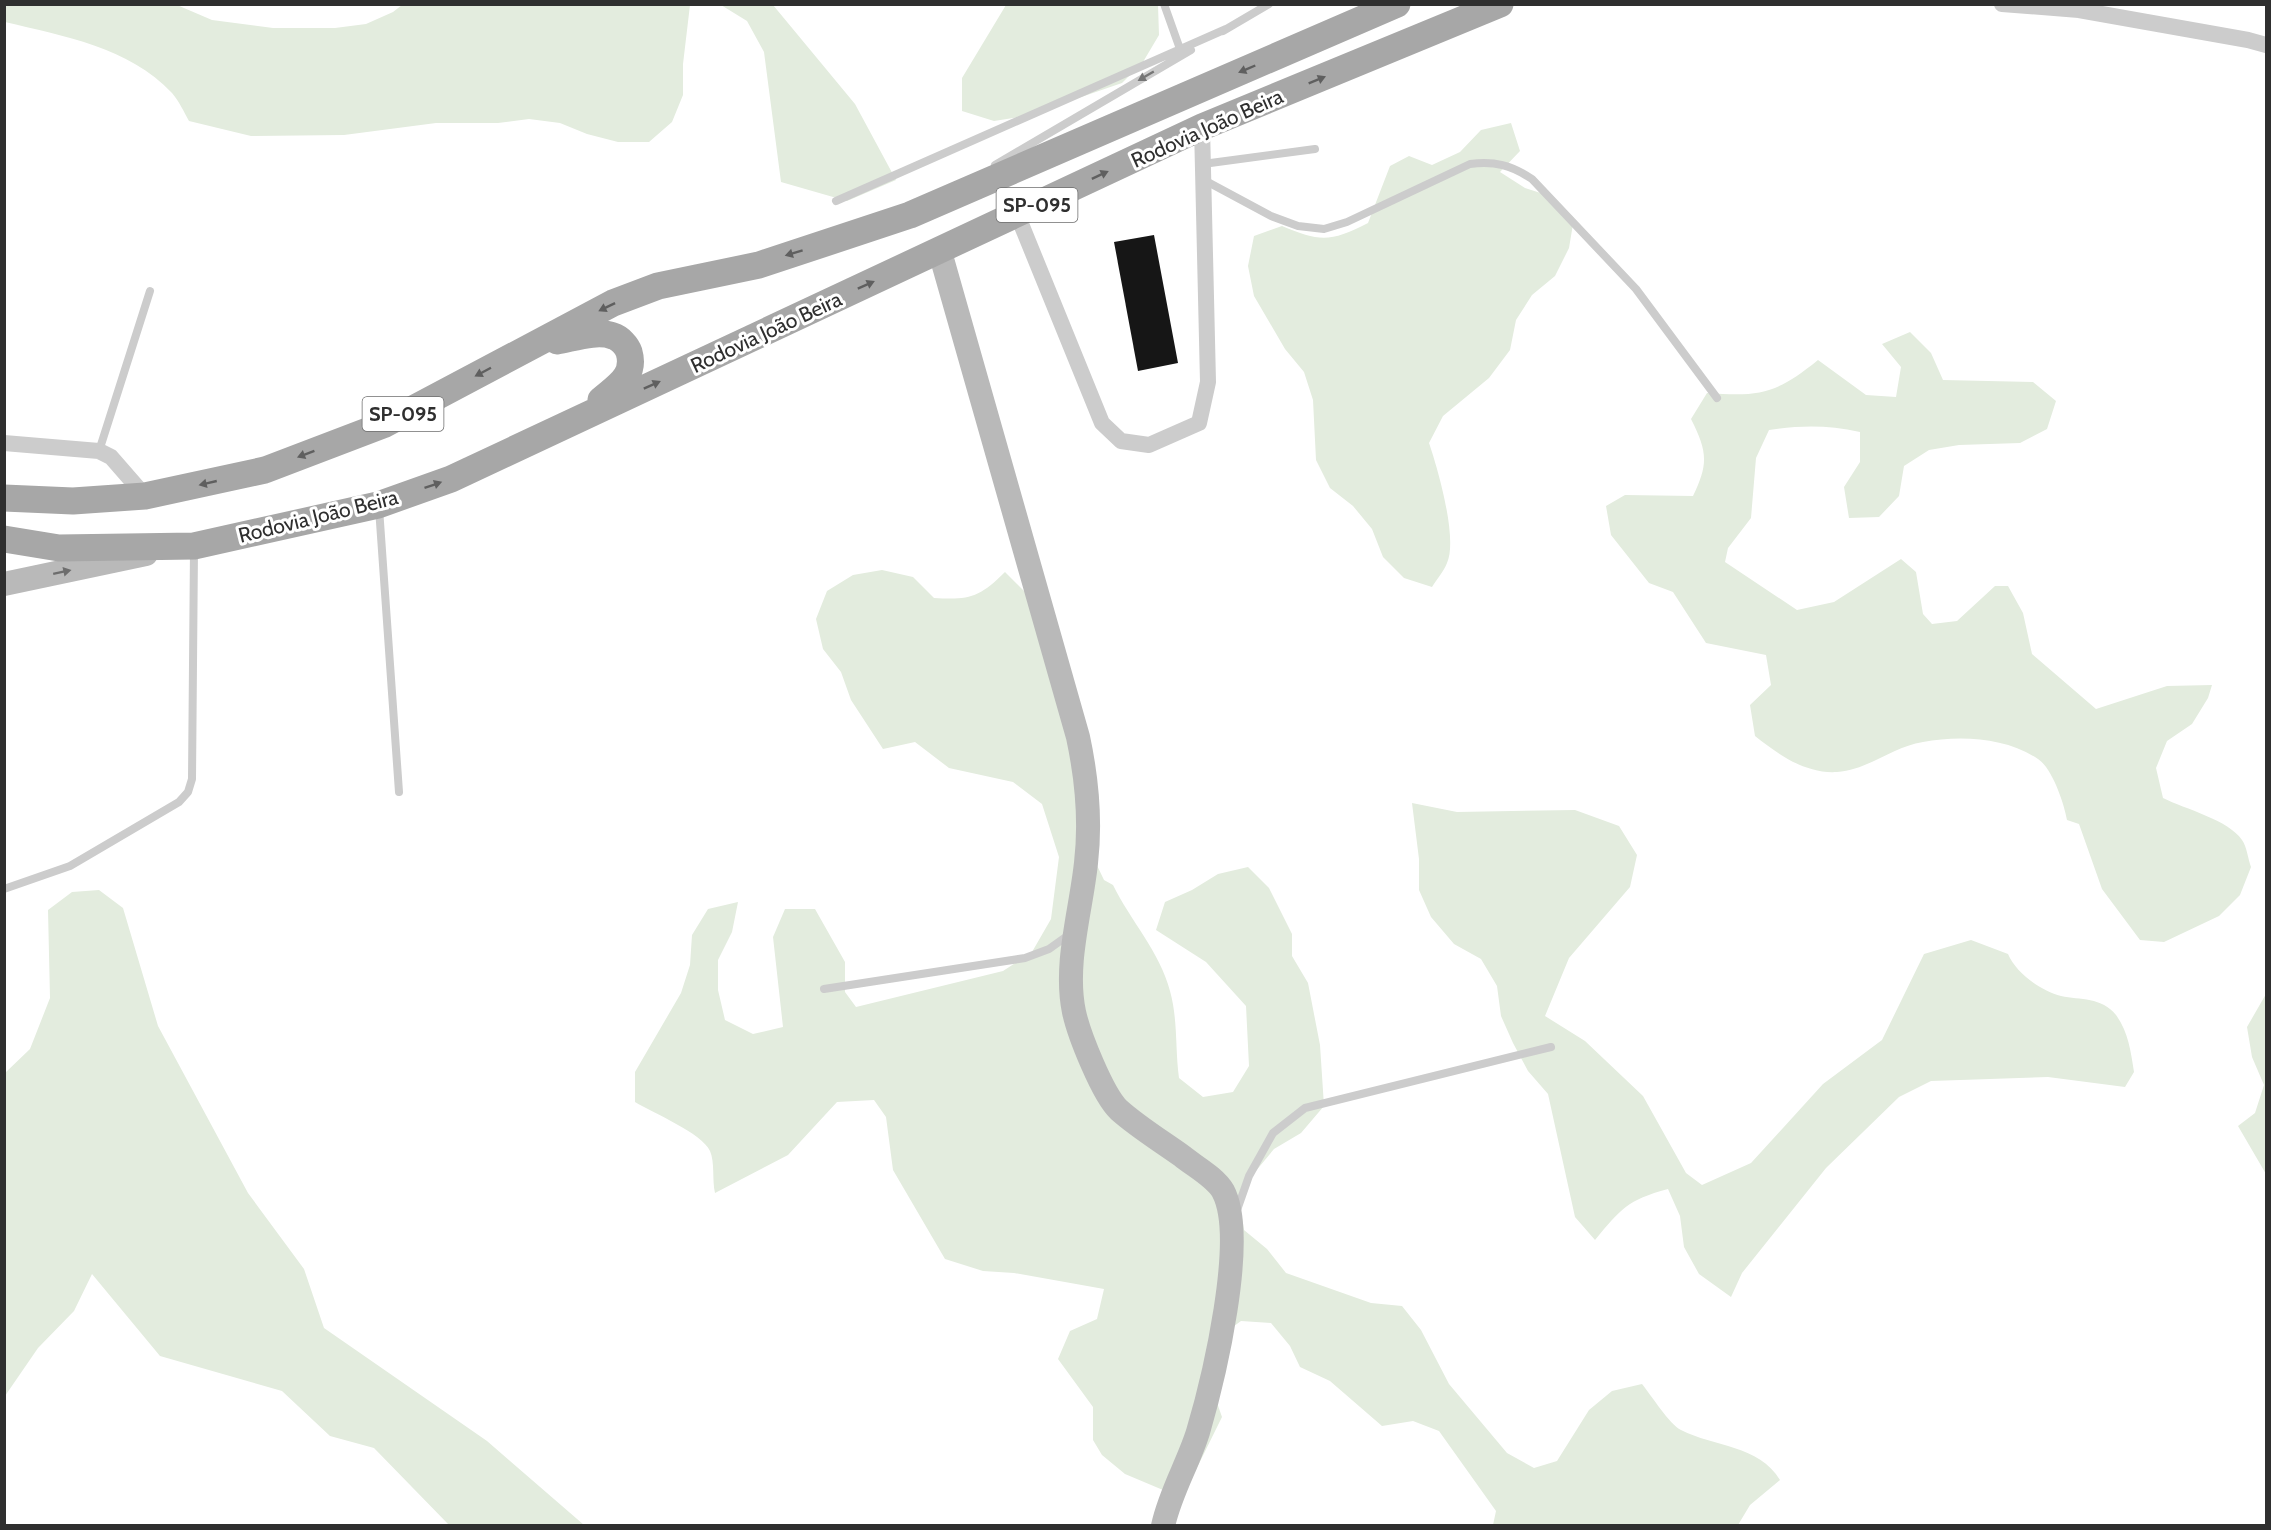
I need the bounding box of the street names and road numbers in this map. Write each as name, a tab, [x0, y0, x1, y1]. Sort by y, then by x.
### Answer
street label: Rodovia João Beira	[1127, 83, 1287, 173]
road number: SP-095	[996, 188, 1078, 222]
street label: Rodovia João Beira	[687, 286, 845, 378]
road number: SP-095	[362, 397, 444, 431]
street label: Rodovia João Beira	[236, 484, 400, 548]

